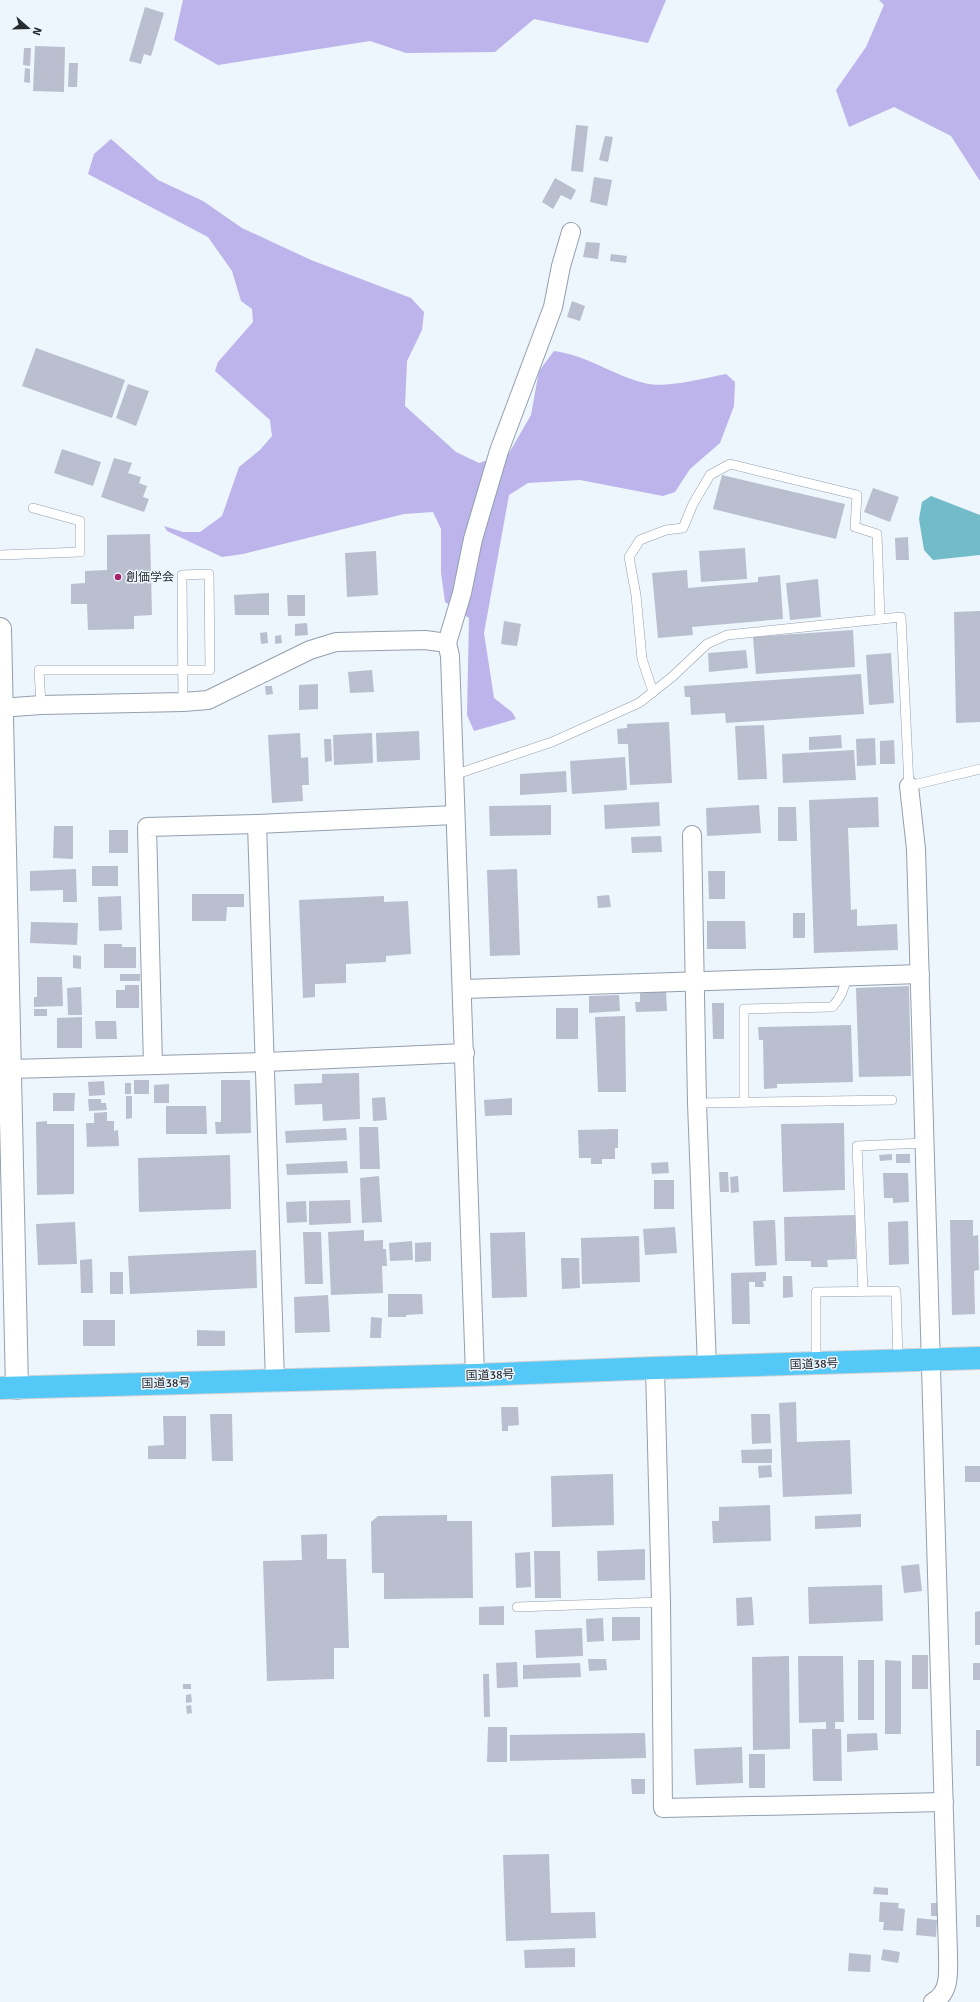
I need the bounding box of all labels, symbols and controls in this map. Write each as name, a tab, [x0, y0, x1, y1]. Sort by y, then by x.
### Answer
north arrow	[8, 8, 48, 48]
text: N	[30, 25, 44, 37]
place label: 創価学会	[126, 570, 174, 585]
marker: 創価学会	[113, 572, 123, 582]
street label: 国道38号	[789, 1356, 839, 1373]
street label: 国道38号	[465, 1367, 515, 1384]
street label: 国道38号	[141, 1376, 191, 1391]

